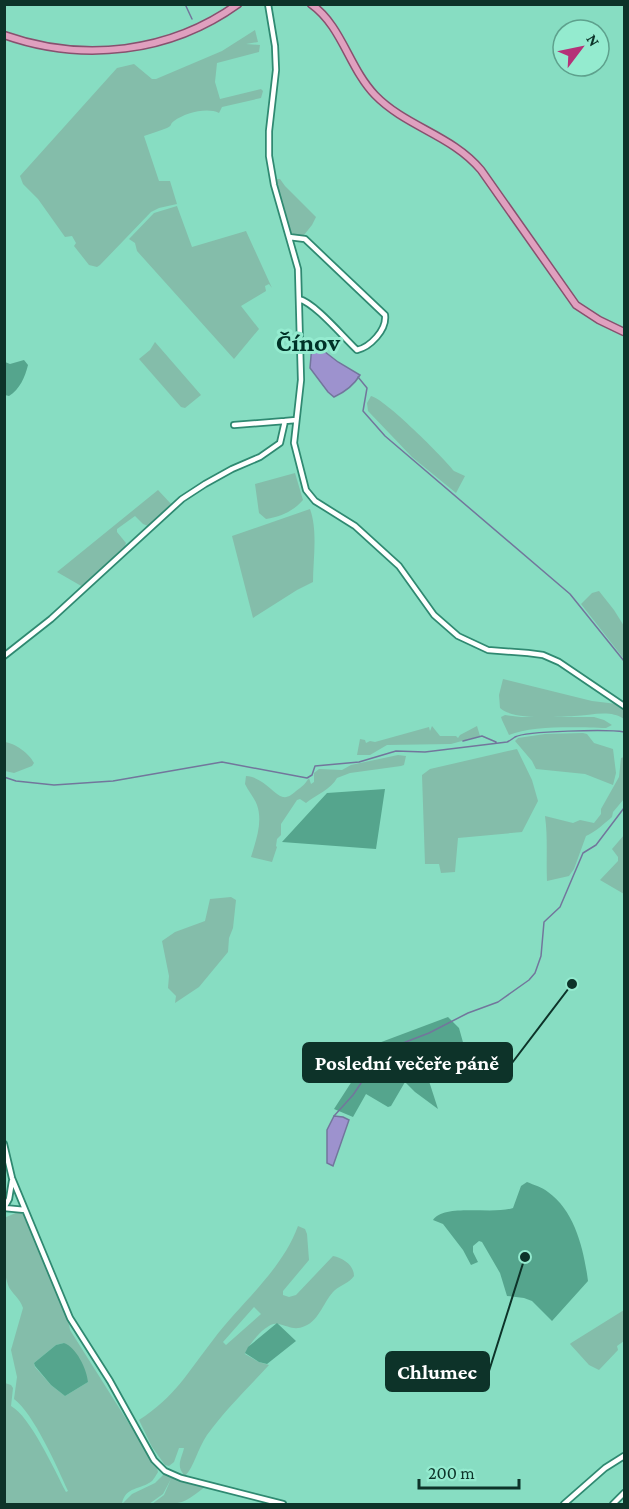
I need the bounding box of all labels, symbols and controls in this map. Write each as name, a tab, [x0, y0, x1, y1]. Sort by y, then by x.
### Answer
north arrow	[551, 18, 611, 78]
text: N	[583, 31, 603, 50]
district label: Čínov	[276, 328, 340, 357]
callout: Poslední večeře páně	[303, 1043, 512, 1082]
text: Poslední večeře páně	[315, 1051, 499, 1075]
callout: Chlumec	[386, 1352, 489, 1391]
text: Chlumec	[397, 1360, 477, 1384]
scale bar	[419, 1452, 520, 1490]
text: 200 m	[428, 1463, 475, 1483]

